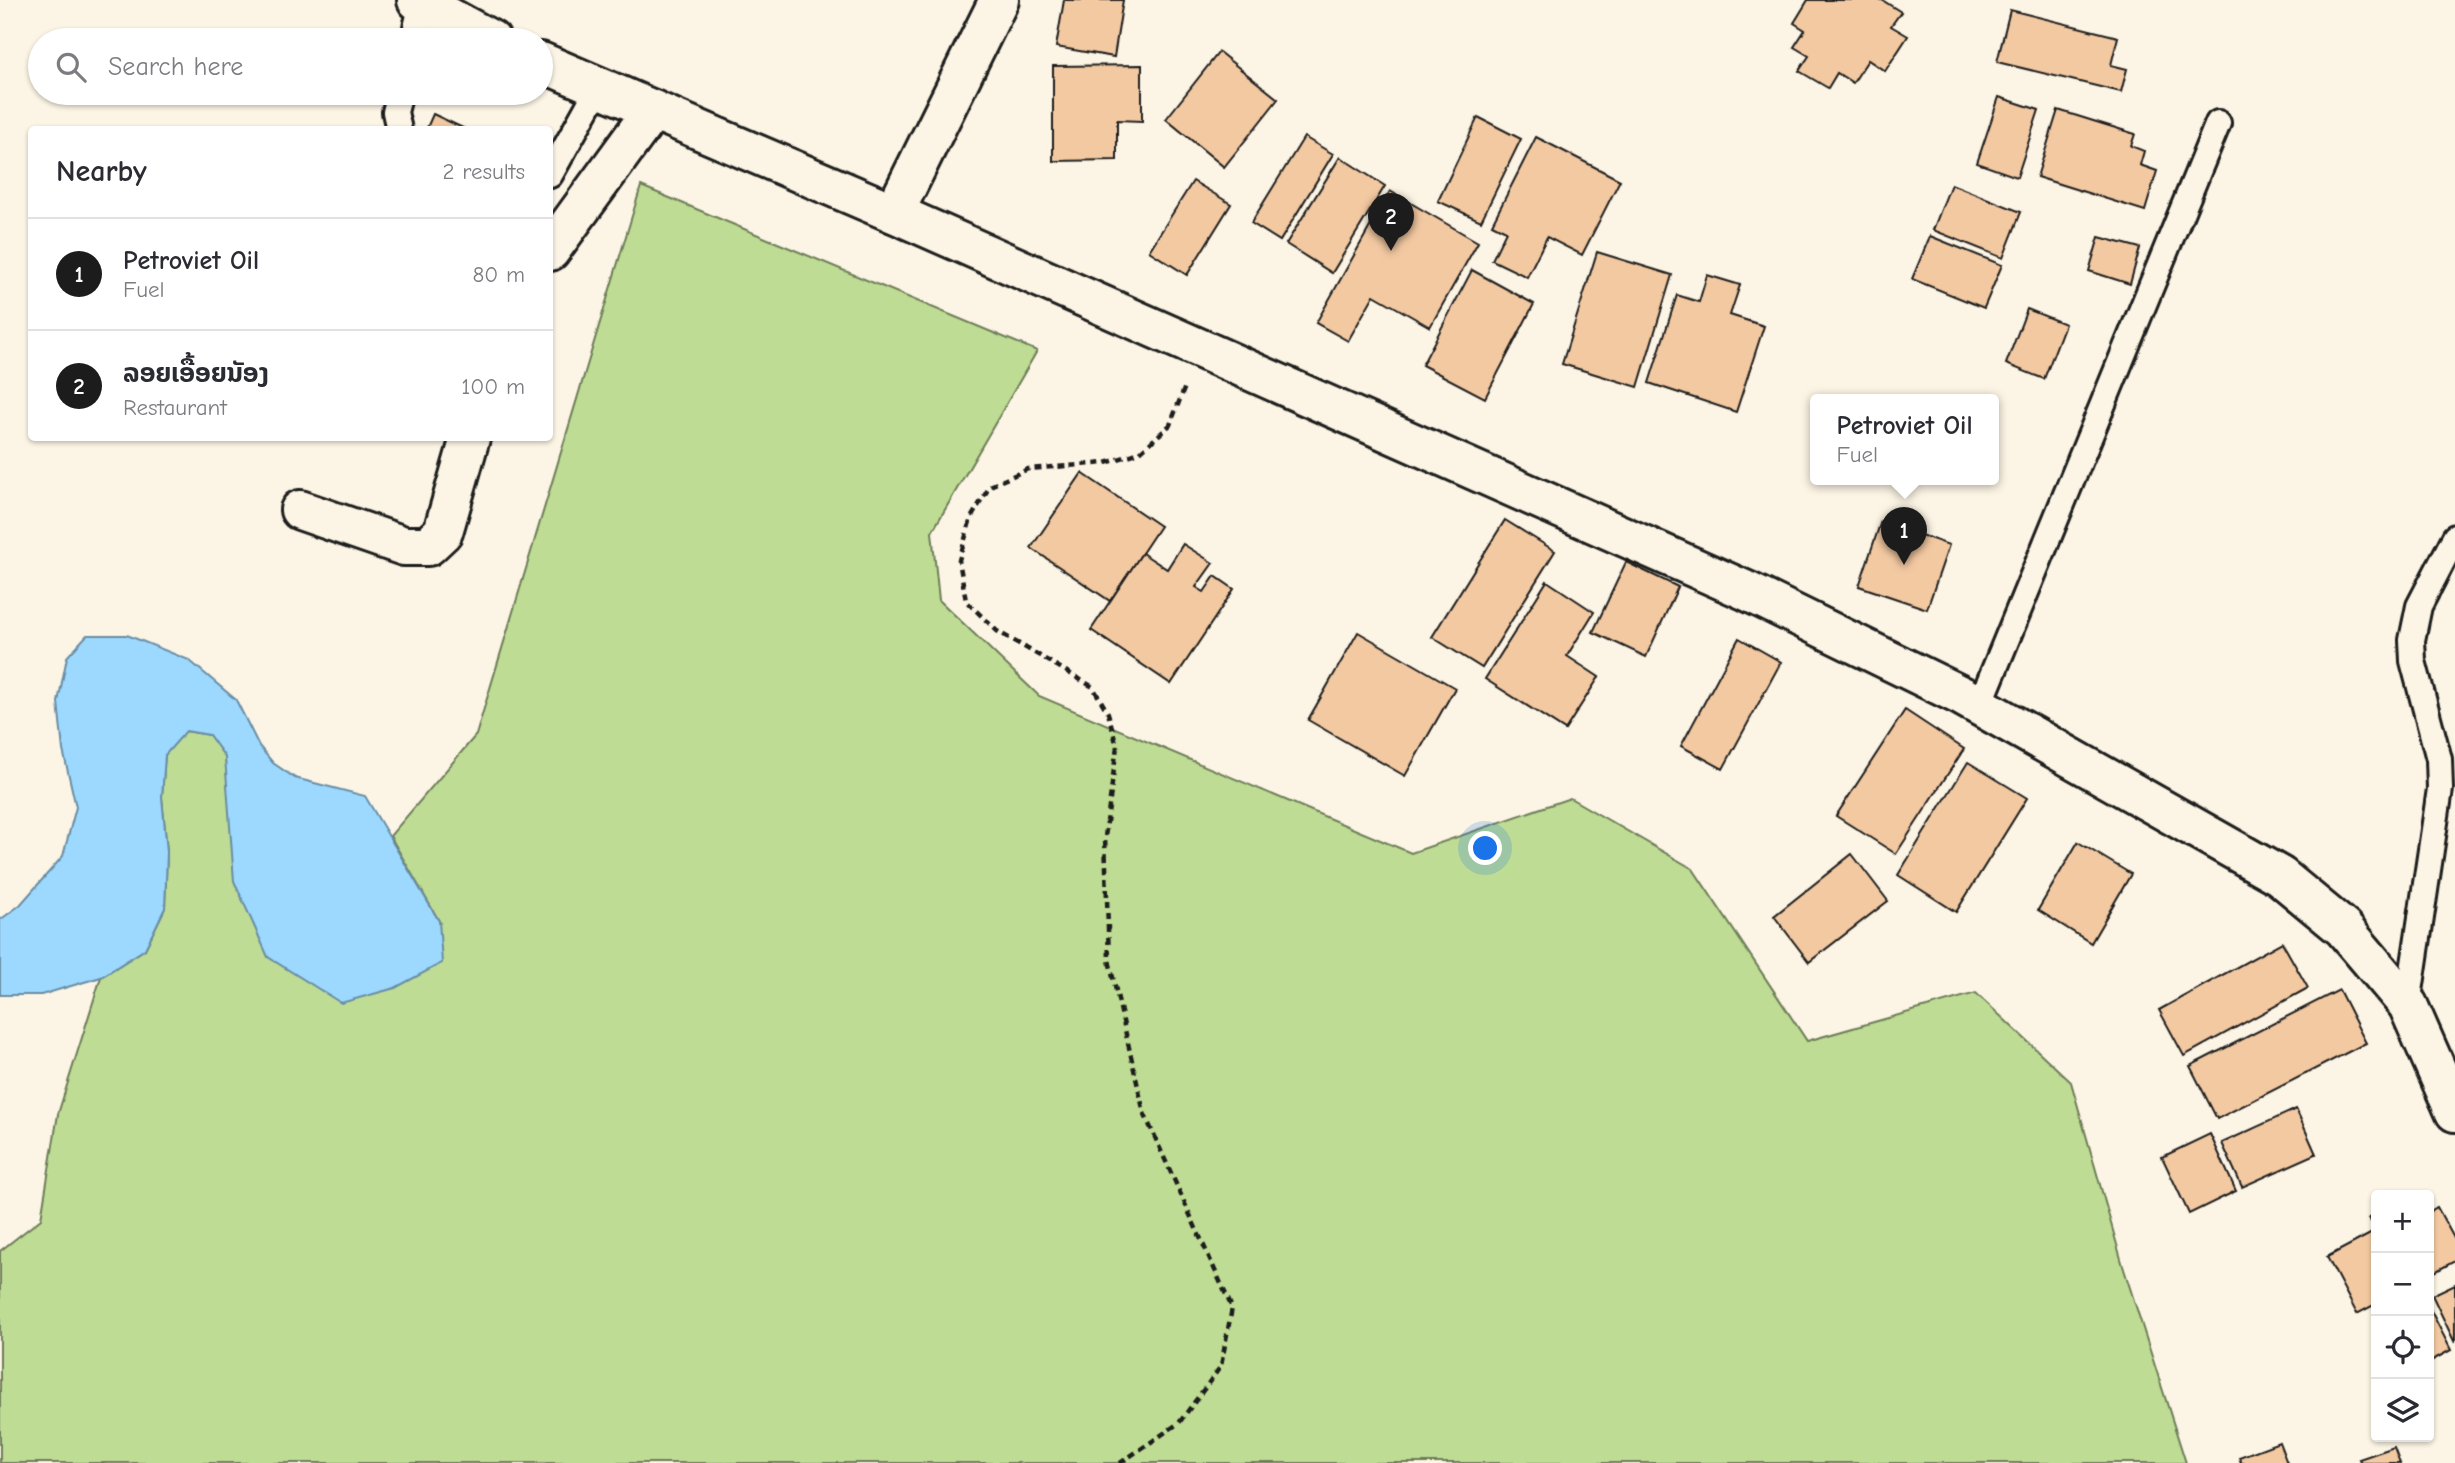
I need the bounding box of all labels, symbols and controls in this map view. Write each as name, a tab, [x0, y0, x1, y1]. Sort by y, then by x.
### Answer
search box	[28, 28, 553, 105]
icon: search	[52, 48, 90, 86]
text: Search here	[108, 52, 243, 82]
text: Nearby	[56, 154, 147, 189]
text: 2 results	[443, 158, 525, 185]
pin: 2	[1368, 193, 1414, 251]
text: Petroviet Oil	[123, 246, 259, 276]
text: 1	[74, 261, 84, 288]
text: 80 m	[472, 261, 525, 288]
text: Fuel	[123, 276, 165, 303]
text: ລອຍເອື້ອຍນັອງ	[123, 359, 269, 389]
text: 2	[73, 373, 85, 400]
text: 100 m	[461, 373, 525, 400]
text: Restaurant	[123, 394, 227, 421]
popup	[1810, 394, 1999, 485]
text: Petroviet Oil	[1836, 411, 1973, 441]
text: Fuel	[1836, 441, 1878, 468]
pin: 1	[1881, 507, 1927, 565]
your location	[1468, 831, 1502, 865]
map controls	[2371, 1190, 2434, 1442]
button: +	[2371, 1190, 2434, 1253]
button: −	[2371, 1253, 2434, 1316]
button: locate	[2371, 1316, 2434, 1379]
button: layers	[2371, 1379, 2434, 1442]

